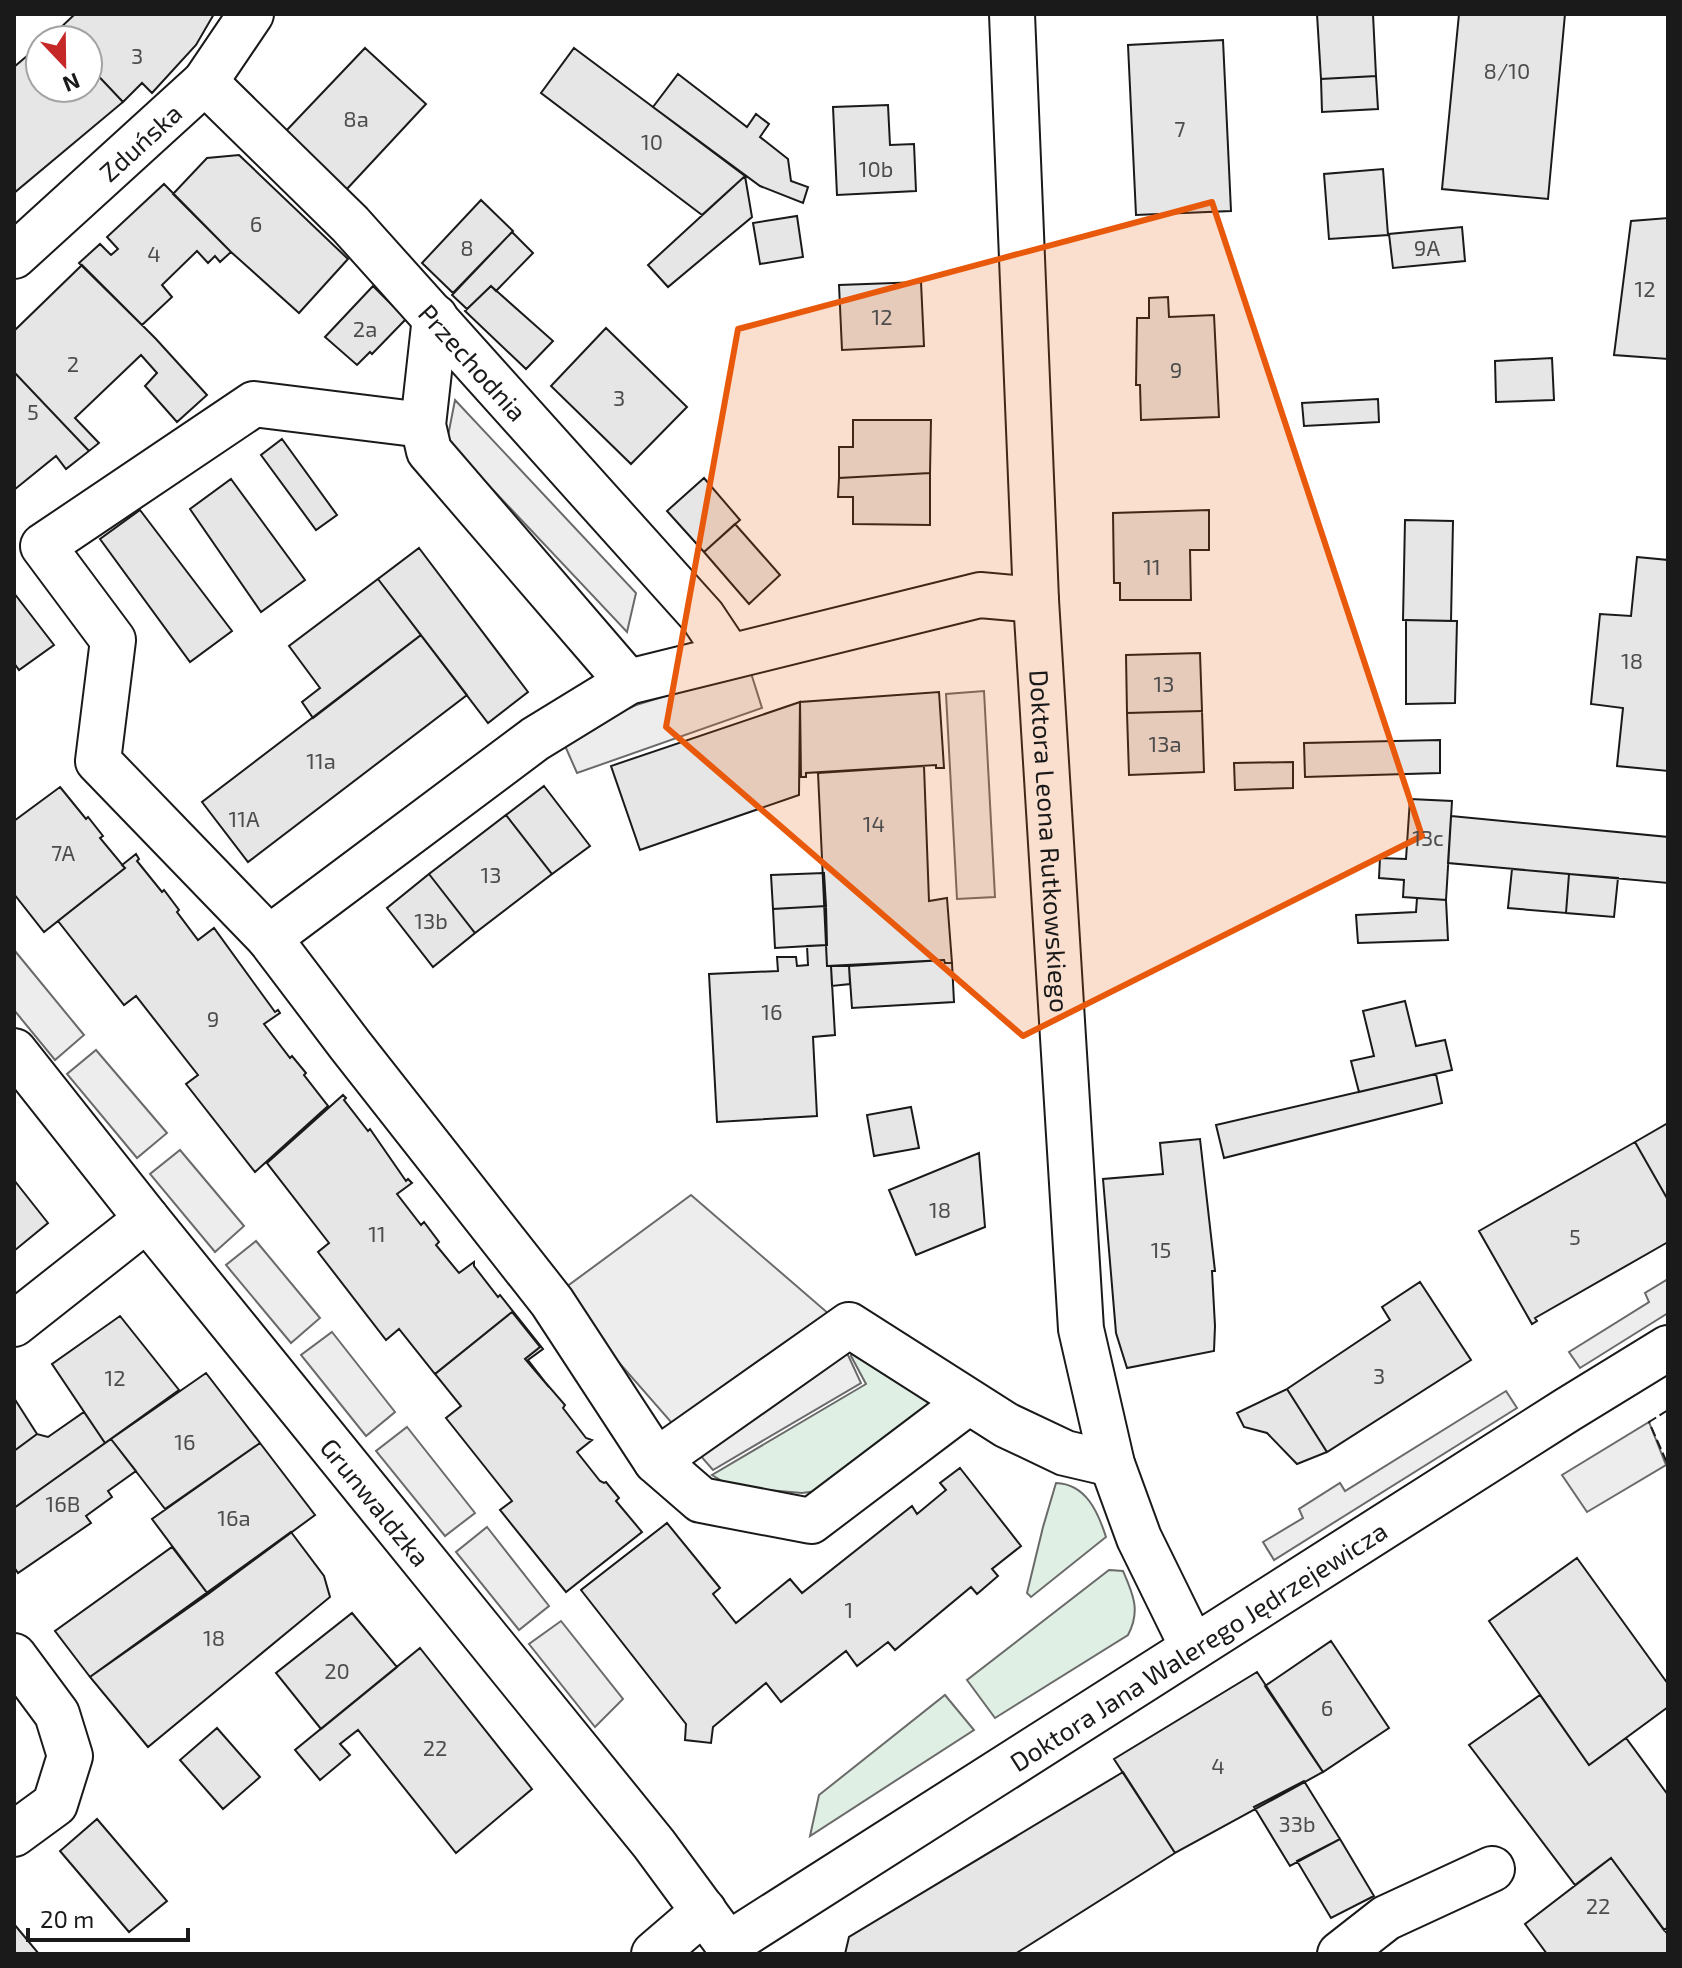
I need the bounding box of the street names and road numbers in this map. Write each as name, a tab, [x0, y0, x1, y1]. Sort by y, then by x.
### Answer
street label: Zduńska	[92, 96, 187, 187]
street label: Przechodnia	[413, 297, 534, 426]
street label: Doktora Leona Rutkowskiego	[1025, 669, 1077, 1013]
street label: Grunwaldzka	[315, 1431, 437, 1572]
street label: Doktora Jana Walerego Jędrzejewicza	[1003, 1514, 1392, 1777]

